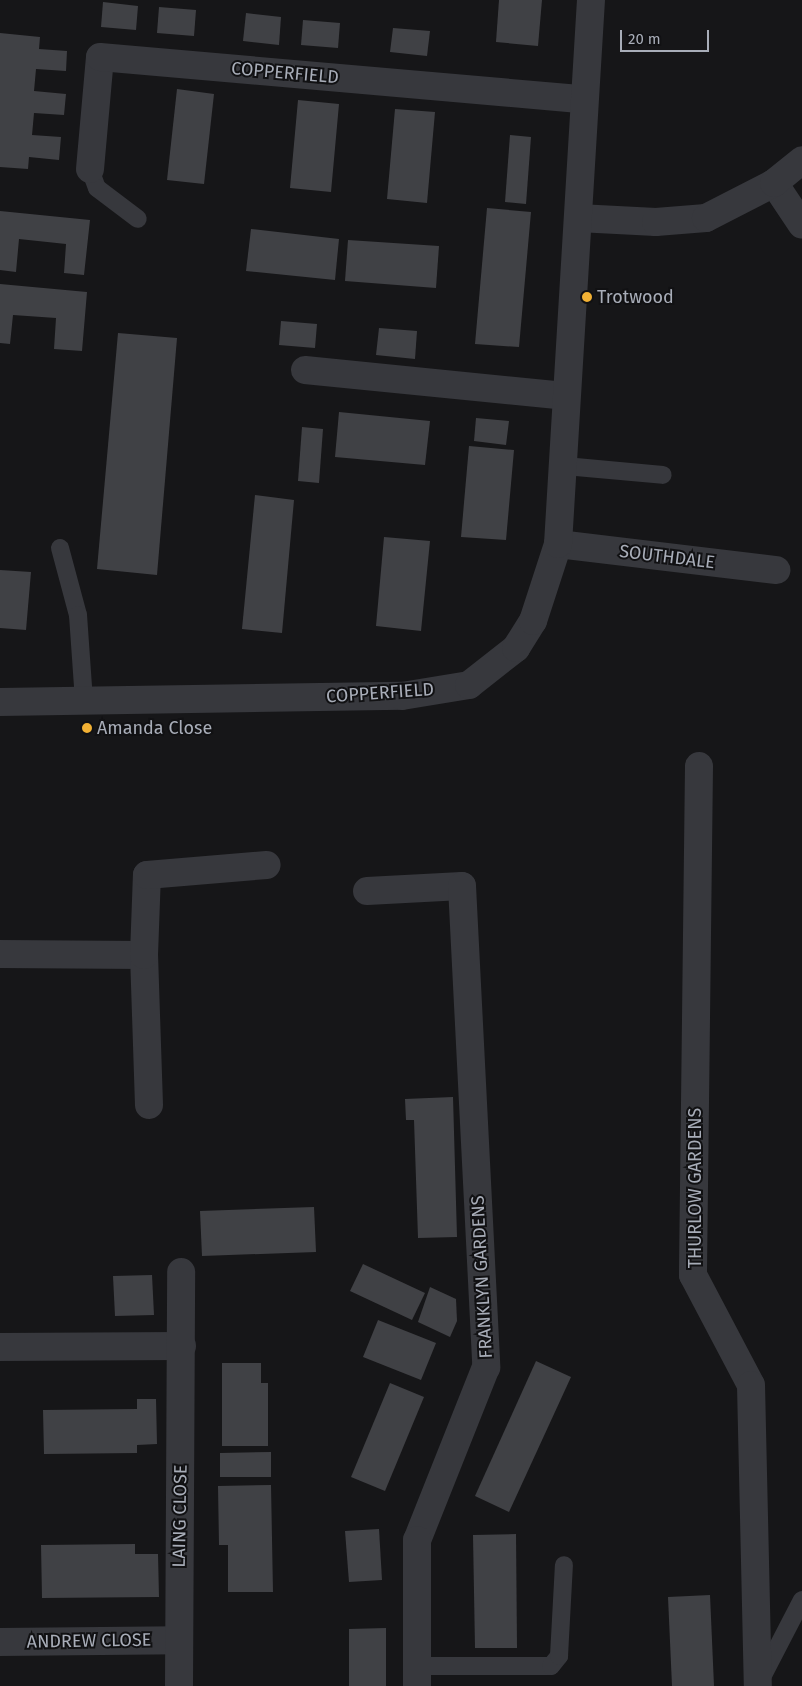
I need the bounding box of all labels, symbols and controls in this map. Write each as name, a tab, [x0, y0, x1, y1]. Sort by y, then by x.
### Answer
scale bar	[622, 20, 711, 52]
text: 20 m	[628, 30, 661, 48]
street label: COPPERFIELD	[230, 58, 340, 88]
place label: Trotwood	[597, 286, 674, 308]
marker: Trotwood	[581, 291, 593, 303]
street label: SOUTHDALE	[618, 540, 716, 574]
street label: COPPERFIELD	[325, 678, 435, 708]
place label: Amanda Close	[97, 717, 212, 739]
marker: Amanda Close	[81, 722, 93, 734]
street label: THURLOW GARDENS	[684, 1108, 706, 1268]
street label: FRANKLYN GARDENS	[467, 1195, 497, 1359]
street label: LAING CLOSE	[168, 1464, 192, 1568]
street label: ANDREW CLOSE	[27, 1629, 151, 1653]

